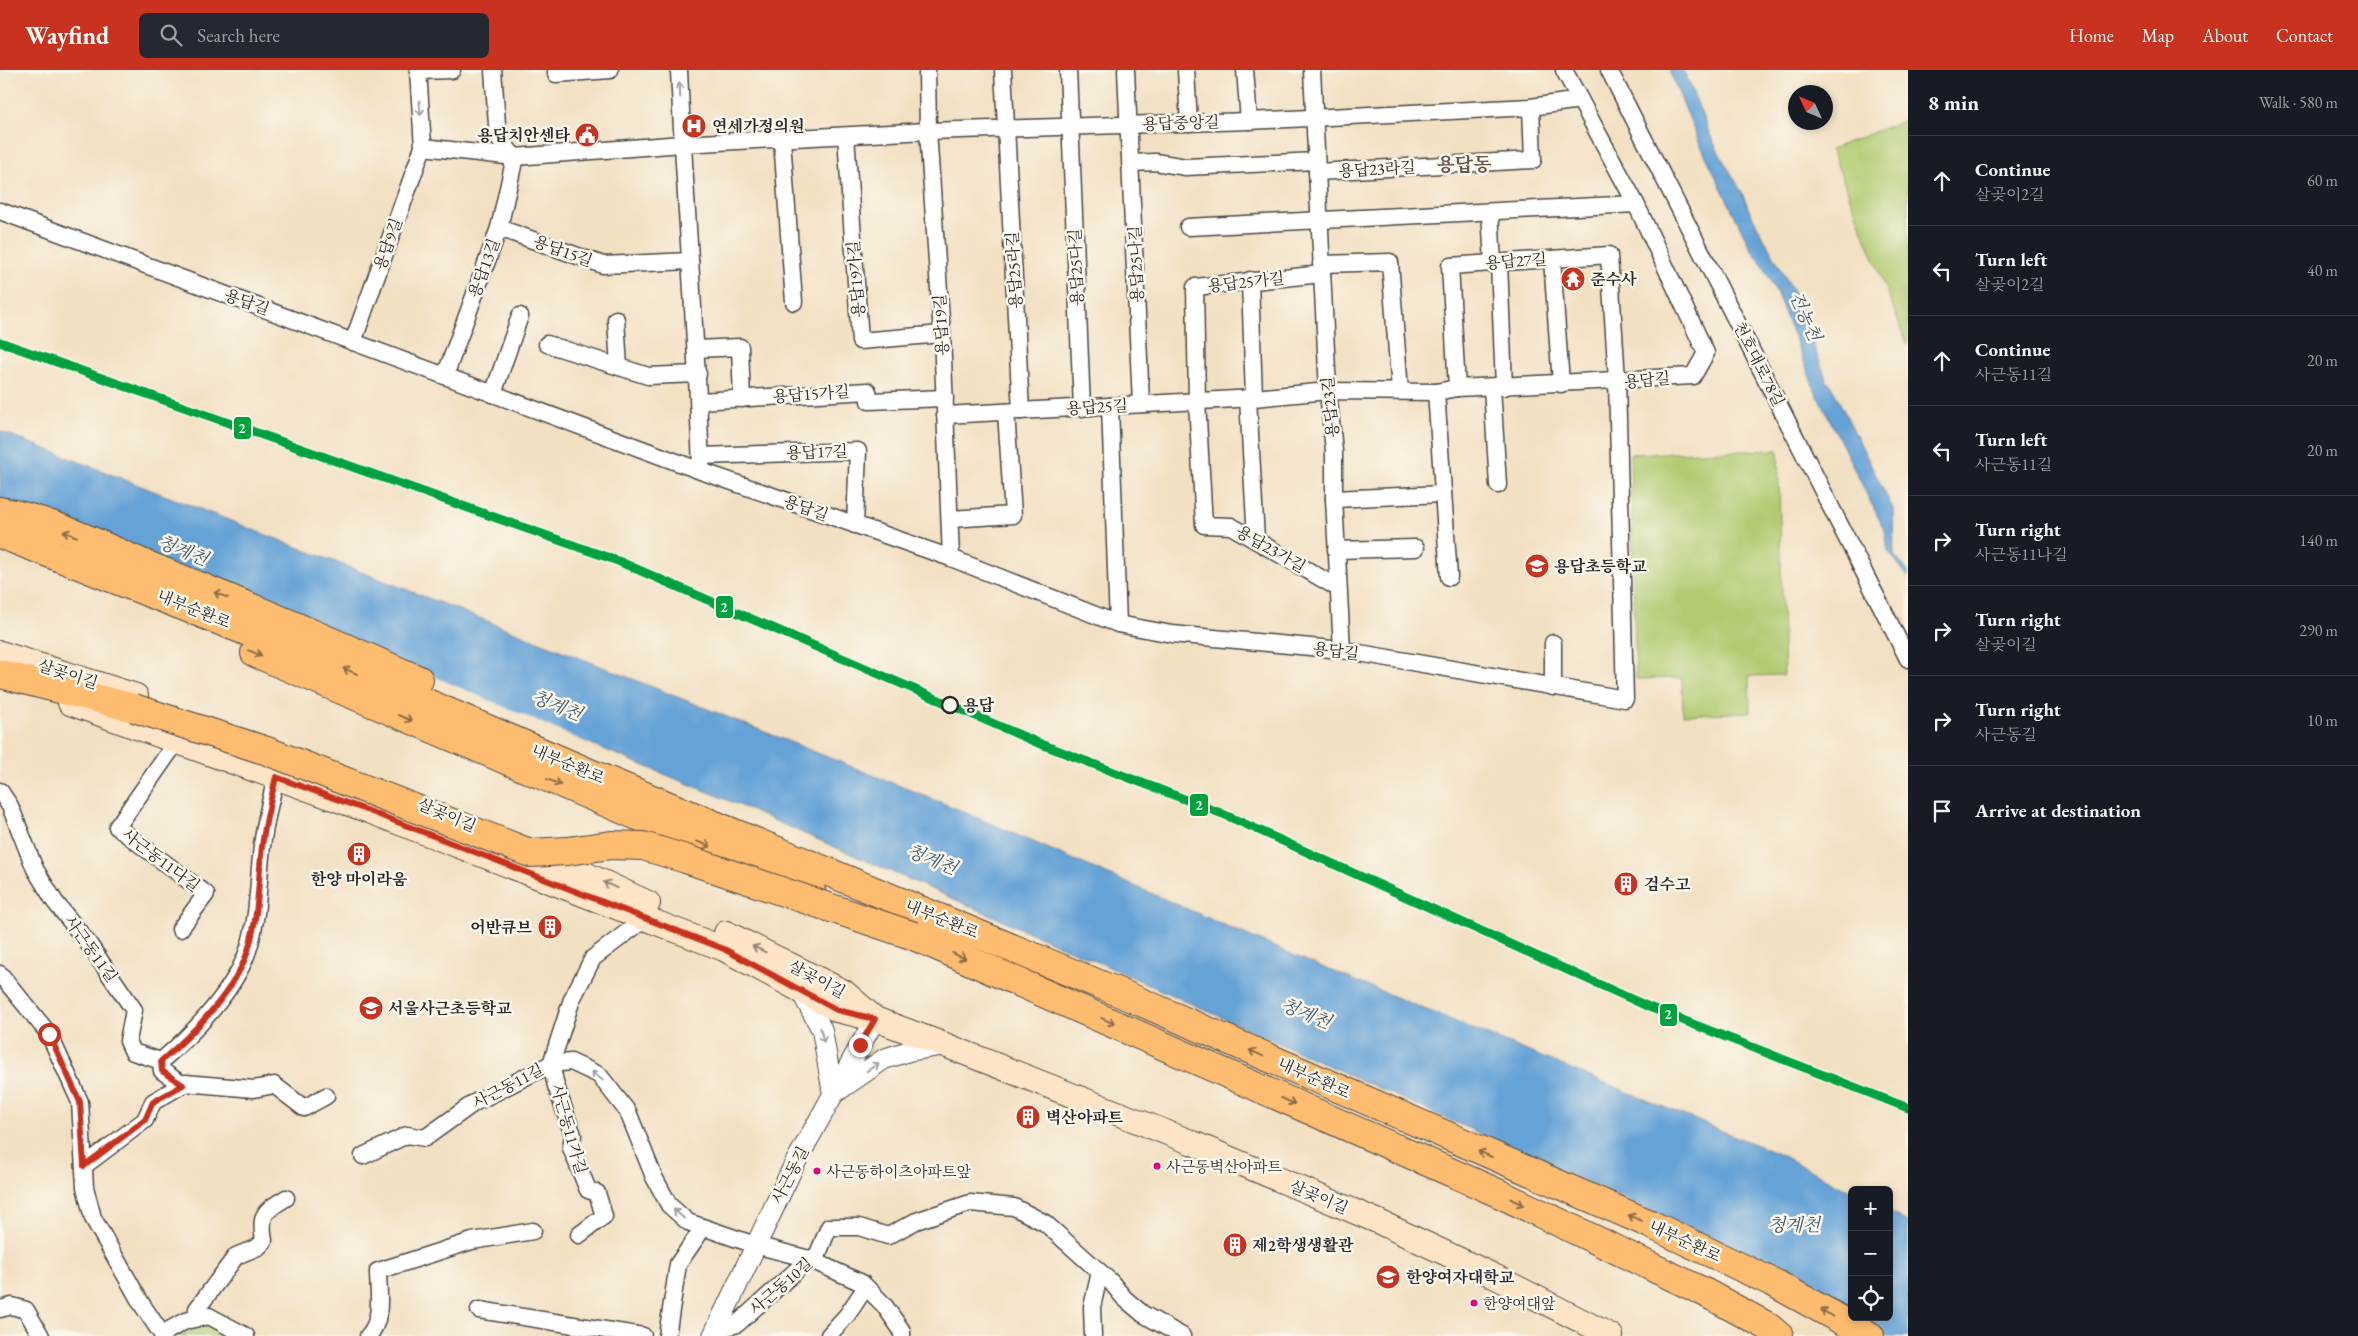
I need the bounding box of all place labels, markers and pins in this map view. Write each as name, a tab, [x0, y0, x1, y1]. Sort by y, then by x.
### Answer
hospital icon: 연세가정의원	[681, 113, 707, 139]
place label: 연세가정의원	[712, 116, 805, 137]
public building icon: 용답치안센타	[574, 122, 600, 148]
place label: 용답치안센타	[477, 125, 571, 146]
temple icon: 준수사	[1560, 266, 1586, 292]
place label: 준수사	[1590, 269, 1637, 290]
school or university icon: 용답초등학교	[1524, 553, 1550, 579]
place label: 용답초등학교	[1554, 556, 1647, 577]
place label: 용답	[963, 695, 994, 716]
marker: 용답	[941, 696, 959, 714]
building icon: 한양 마이라움	[346, 841, 372, 867]
place label: 한양 마이라움	[311, 869, 408, 890]
building icon: 검수고	[1613, 871, 1639, 897]
place label: 검수고	[1644, 874, 1691, 895]
building icon: 어반큐브	[537, 914, 563, 940]
place label: 어반큐브	[470, 917, 533, 938]
school or university icon: 서울사근초등학교	[358, 995, 384, 1021]
place label: 서울사근초등학교	[388, 998, 512, 1019]
building icon: 벽산아파트	[1015, 1104, 1041, 1130]
place label: 벽산아파트	[1046, 1107, 1124, 1128]
place label: 사근동벽산아파트	[1166, 1157, 1282, 1176]
marker: 사근동벽산아파트	[1152, 1161, 1162, 1171]
place label: 사근동하이츠아파트앞	[826, 1162, 971, 1181]
marker: 사근동하이츠아파트앞	[812, 1166, 822, 1176]
building icon: 제2학생생활관	[1222, 1232, 1248, 1258]
place label: 제2학생생활관	[1252, 1235, 1354, 1256]
school or university icon: 한양여자대학교	[1375, 1264, 1401, 1290]
place label: 한양여자대학교	[1406, 1267, 1515, 1288]
place label: 한양여대앞	[1483, 1294, 1556, 1313]
marker: 한양여대앞	[1469, 1298, 1479, 1308]

